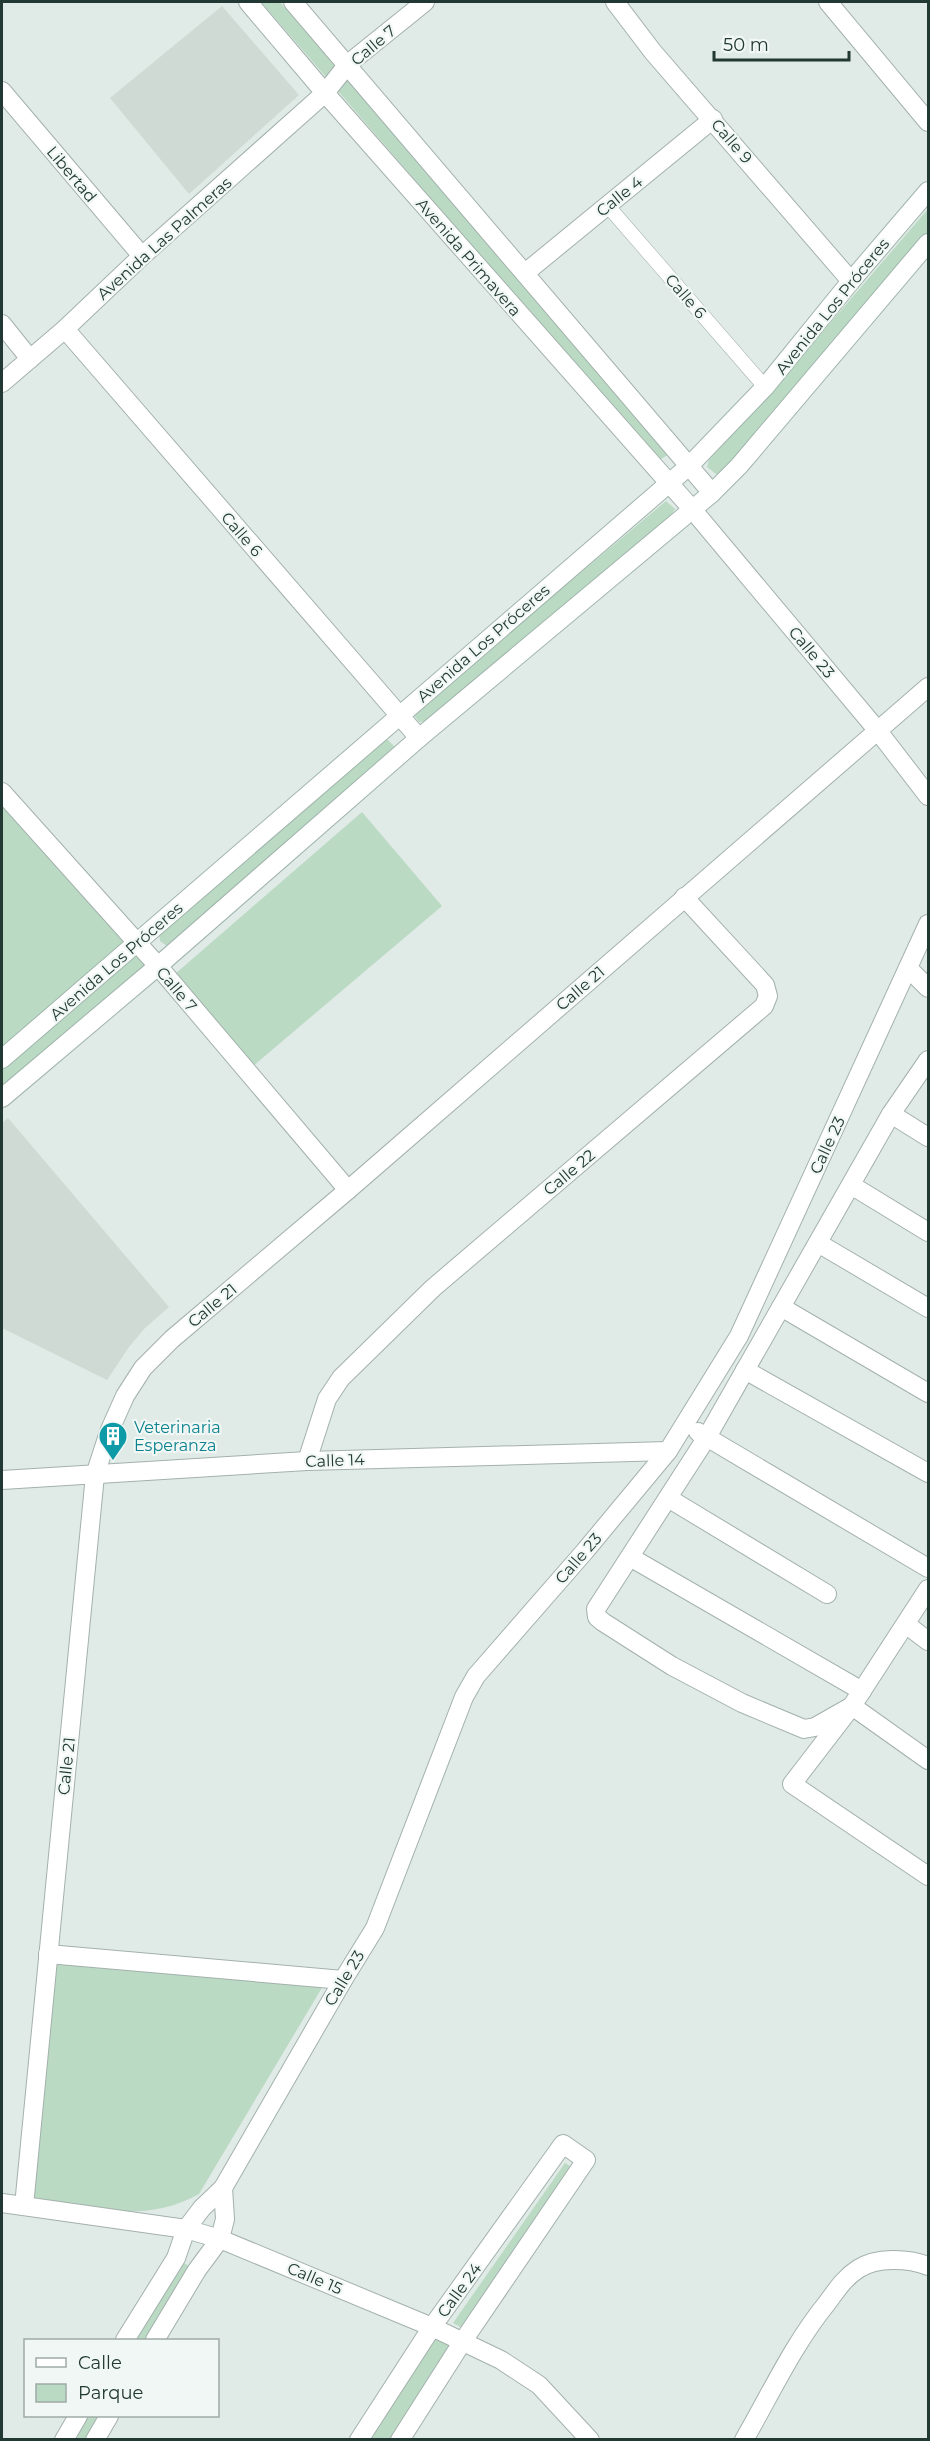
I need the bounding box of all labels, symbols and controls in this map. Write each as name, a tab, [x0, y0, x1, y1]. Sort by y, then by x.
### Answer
street label: Calle 7	[347, 21, 400, 70]
scale bar	[714, 24, 849, 62]
text: 50 m	[723, 34, 769, 56]
street label: Calle 9	[707, 115, 756, 168]
street label: Libertad	[43, 142, 101, 206]
street label: Calle 4	[592, 172, 646, 221]
street label: Avenida Las Palmeras	[93, 173, 236, 304]
street label: Avenida Primavera	[412, 194, 525, 320]
street label: Avenida Los Próceres	[772, 234, 893, 378]
street label: Calle 6	[661, 270, 710, 323]
street label: Calle 6	[217, 508, 266, 561]
street label: Avenida Los Próceres	[413, 580, 554, 706]
street label: Calle 23	[785, 623, 839, 682]
street label: Avenida Los Próceres	[46, 898, 187, 1024]
street label: Calle 21	[552, 962, 608, 1015]
street label: Calle 7	[152, 963, 201, 1016]
street label: Calle 23	[806, 1113, 849, 1177]
street label: Calle 22	[540, 1145, 599, 1199]
street label: Calle 21	[184, 1279, 241, 1331]
place label: Veterinaria Esperanza	[134, 1418, 221, 1455]
building icon: Veterinaria Esperanza	[97, 1420, 129, 1462]
street label: Calle 14	[305, 1450, 365, 1471]
street label: Calle 23	[551, 1529, 606, 1588]
street label: Calle 21	[54, 1736, 79, 1796]
street label: Calle 23	[321, 1947, 368, 2009]
street label: Calle 15	[284, 2258, 345, 2299]
street label: Calle 24	[433, 2259, 486, 2321]
legend	[24, 2339, 219, 2417]
text: Calle	[78, 2352, 122, 2374]
text: Parque	[78, 2382, 144, 2404]

